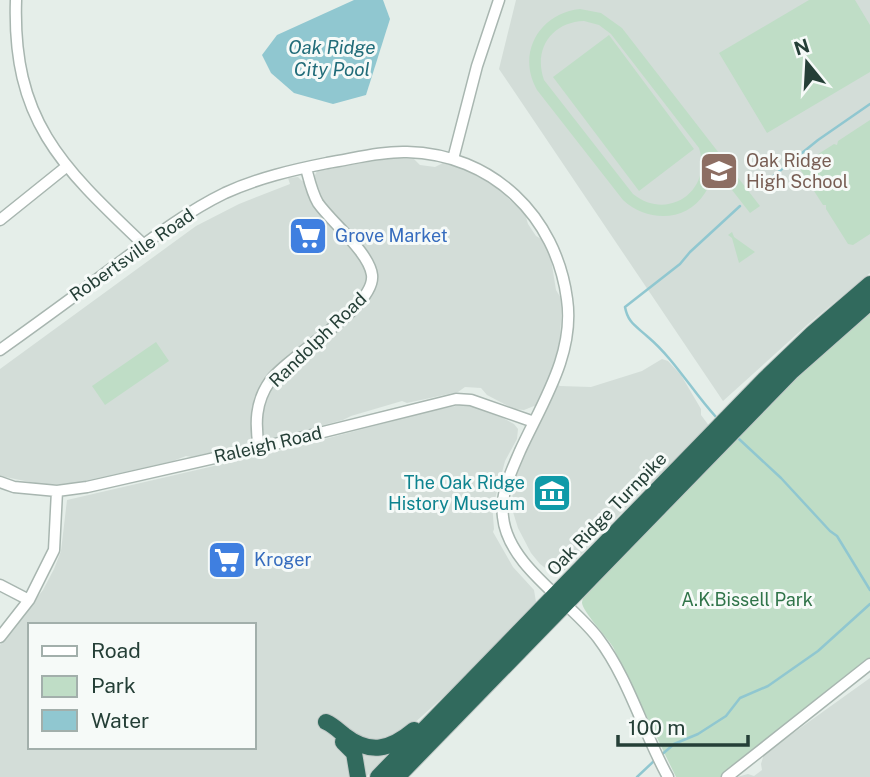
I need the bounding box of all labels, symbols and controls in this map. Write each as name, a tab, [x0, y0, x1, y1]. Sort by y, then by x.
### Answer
north arrow	[772, 28, 842, 98]
text: N	[791, 34, 812, 60]
water label: Oak Ridge City Pool	[288, 36, 376, 80]
school or university icon: Oak Ridge High School	[698, 150, 740, 192]
place label: Oak Ridge High School	[746, 150, 848, 192]
street label: Robertsville Road	[66, 204, 198, 305]
supermarket icon: Grove Market	[287, 215, 329, 257]
place label: Grove Market	[335, 225, 448, 246]
street label: Randolph Road	[265, 288, 371, 391]
street label: Raleigh Road	[212, 422, 324, 467]
street label: Oak Ridge Turnpike	[543, 448, 671, 580]
place label: The Oak Ridge History Museum	[388, 472, 525, 514]
museum icon: The Oak Ridge History Museum	[531, 472, 573, 514]
supermarket icon: Kroger	[206, 539, 248, 581]
place label: Kroger	[254, 549, 311, 570]
park label: A.K.Bissell Park	[681, 589, 813, 610]
legend	[28, 623, 256, 749]
text: Road	[91, 638, 141, 663]
text: Park	[91, 673, 136, 698]
scale bar	[618, 704, 748, 748]
text: Water	[91, 708, 149, 733]
text: 100 m	[628, 715, 685, 740]

